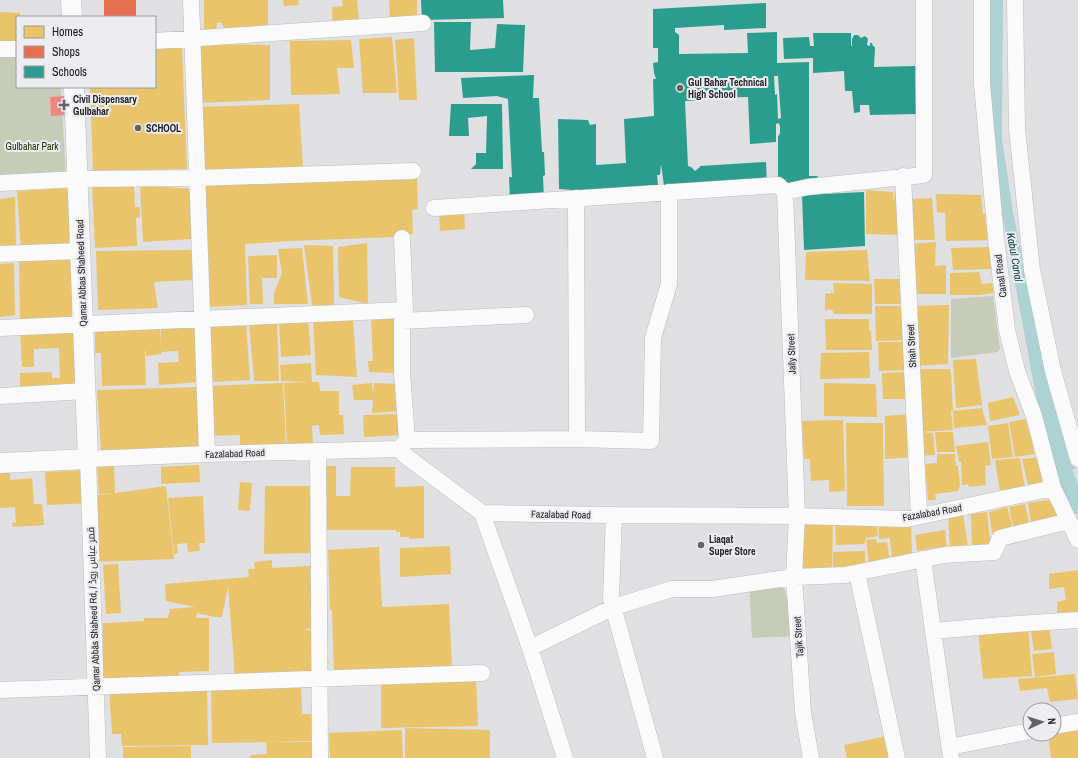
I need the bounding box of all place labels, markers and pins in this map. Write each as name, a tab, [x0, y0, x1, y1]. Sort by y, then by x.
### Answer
place label: Gul Bahar Technical High School	[688, 76, 767, 101]
marker: Gul Bahar Technical High School	[675, 83, 685, 93]
place label: Civil Dispensary Gulbahar	[73, 93, 137, 118]
marker: Civil Dispensary Gulbahar	[58, 99, 70, 111]
place label: SCHOOL	[146, 122, 181, 135]
marker: SCHOOL	[133, 123, 143, 133]
place label: Liaqat Super Store	[709, 533, 756, 558]
marker: Liaqat Super Store	[696, 540, 706, 550]

